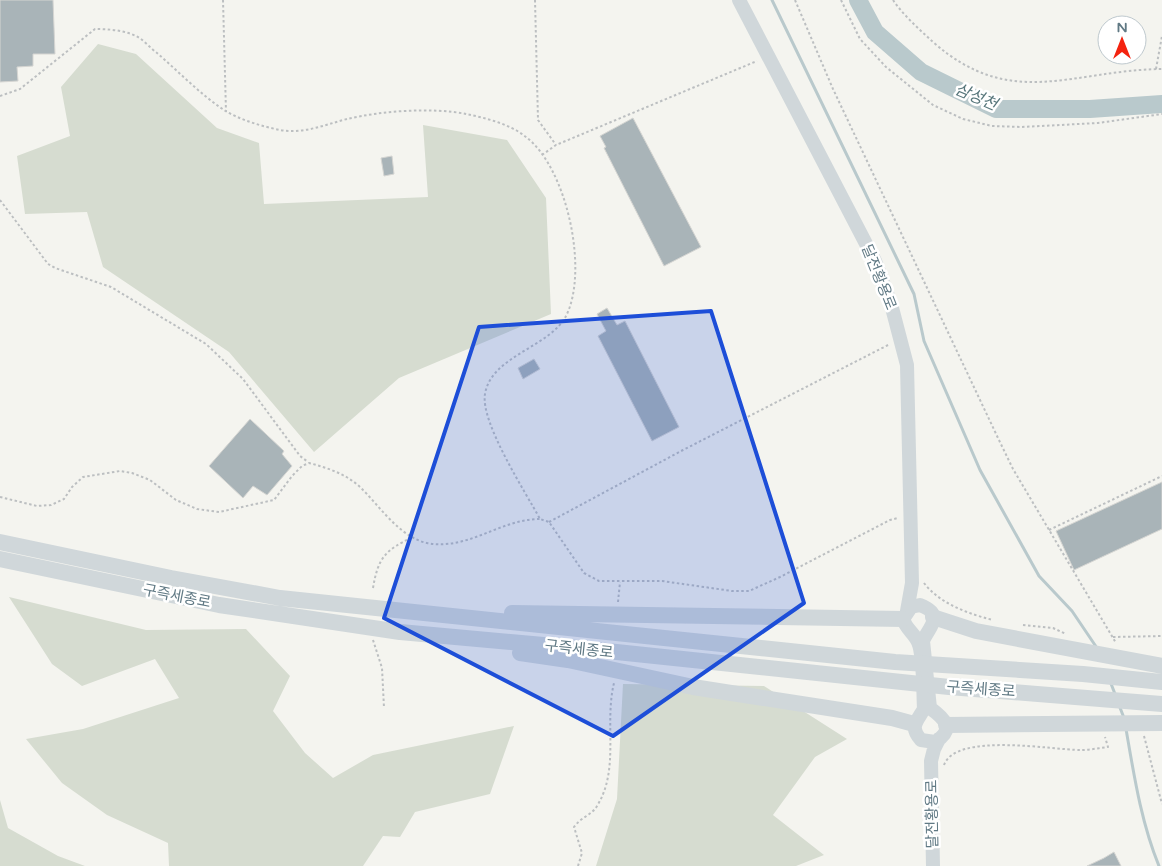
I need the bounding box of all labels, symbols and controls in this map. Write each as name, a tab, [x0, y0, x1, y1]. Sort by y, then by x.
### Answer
north arrow	[1097, 15, 1147, 65]
text: N	[1116, 19, 1128, 36]
water label: 삼성천	[952, 79, 1002, 116]
street label: 달전황용로	[858, 242, 900, 312]
street label: 구즉세종로	[141, 581, 213, 611]
street label: 구즉세종로	[544, 636, 614, 662]
street label: 구즉세종로	[946, 678, 1016, 700]
street label: 달전황용로	[922, 779, 942, 849]

